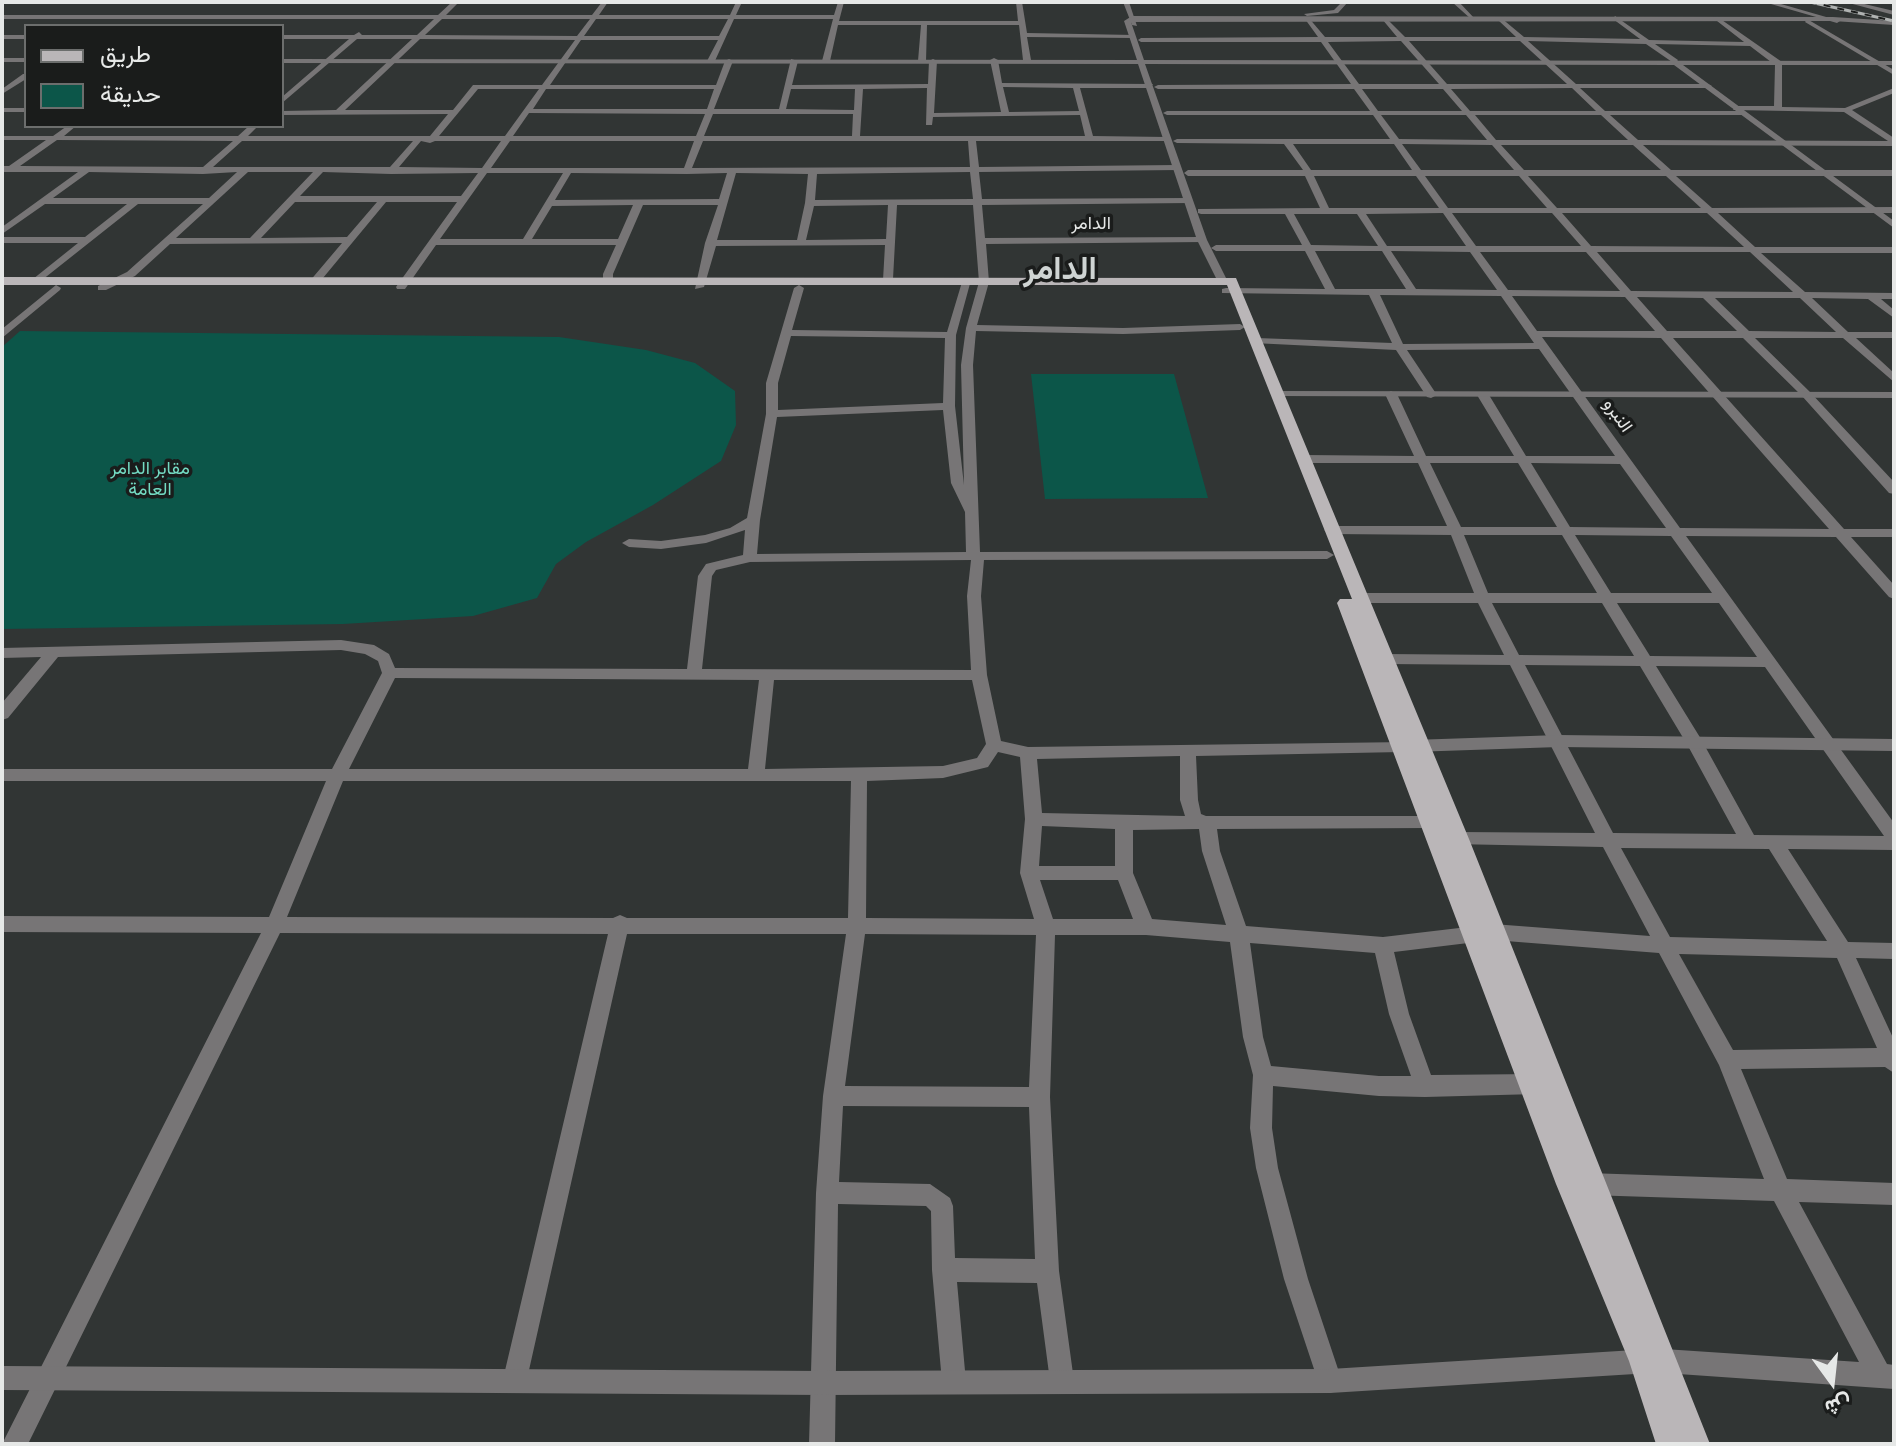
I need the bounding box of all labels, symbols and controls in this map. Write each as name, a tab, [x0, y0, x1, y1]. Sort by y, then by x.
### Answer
legend	[24, 24, 284, 128]
text: طريق	[100, 40, 151, 68]
text: حديقة	[100, 80, 161, 108]
street label: الدامر	[1071, 213, 1111, 235]
district label: الدامر	[1023, 252, 1097, 290]
street label: النبرو	[1598, 395, 1636, 437]
park label: مقابر الدامر العامة	[110, 458, 190, 500]
north arrow	[1792, 1342, 1872, 1422]
text: ش	[1822, 1390, 1854, 1421]

